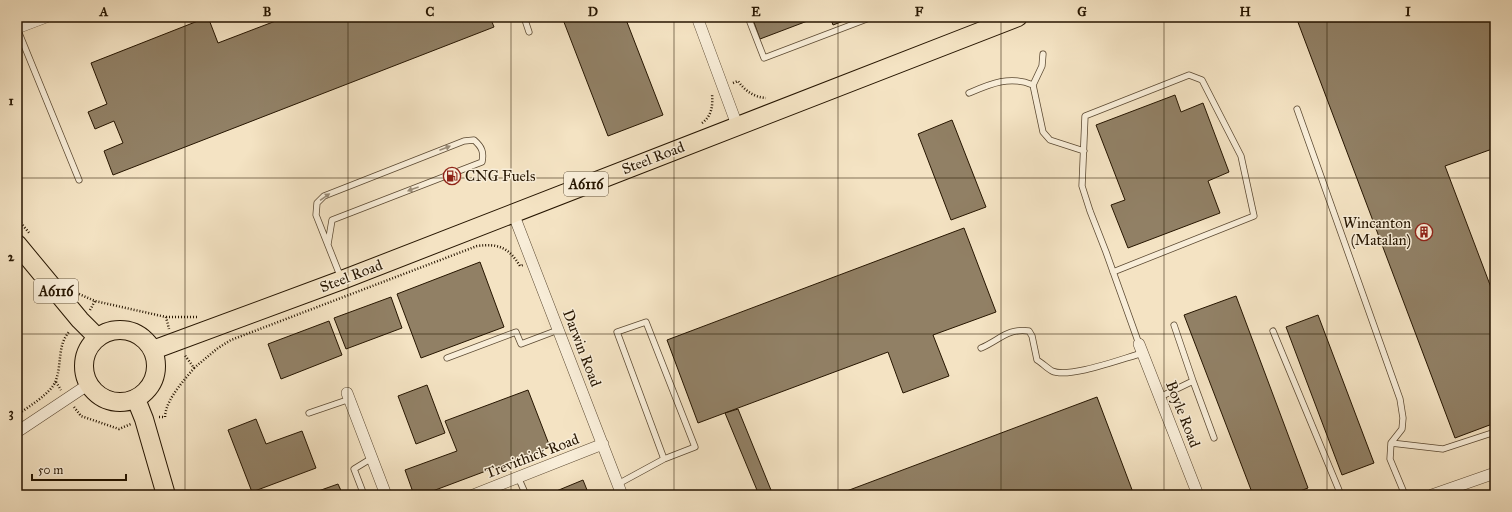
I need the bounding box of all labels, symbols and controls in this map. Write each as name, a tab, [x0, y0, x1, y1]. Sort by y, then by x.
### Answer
text: A	[99, 4, 109, 20]
text: B	[263, 4, 272, 20]
text: C	[426, 4, 435, 20]
text: D	[588, 4, 598, 20]
text: E	[751, 4, 761, 20]
text: F	[915, 4, 924, 20]
text: G	[1077, 4, 1087, 20]
text: H	[1239, 4, 1251, 20]
text: I	[1405, 4, 1411, 20]
text: 1	[8, 93, 14, 109]
street label: Steel Road	[619, 138, 687, 178]
one-way arrow	[439, 145, 451, 151]
fuel station icon: CNG Fuels	[442, 166, 462, 186]
place label: CNG Fuels	[465, 167, 535, 185]
road number: A6116	[564, 172, 608, 196]
one-way arrow	[406, 186, 418, 192]
one-way arrow	[319, 193, 330, 201]
place label: Wincanton (Matalan)	[1343, 214, 1411, 250]
building icon: Wincanton (Matalan)	[1414, 222, 1434, 242]
text: 2	[8, 249, 15, 265]
street label: Steel Road	[317, 256, 385, 296]
road number: A6116	[34, 279, 78, 303]
street label: Darwin Road	[559, 307, 605, 390]
street label: Boyle Road	[1162, 378, 1204, 450]
text: 3	[8, 405, 14, 421]
street label: Trevithick Road	[482, 430, 582, 482]
scale bar	[32, 456, 126, 482]
text: 50 m	[38, 463, 63, 477]

